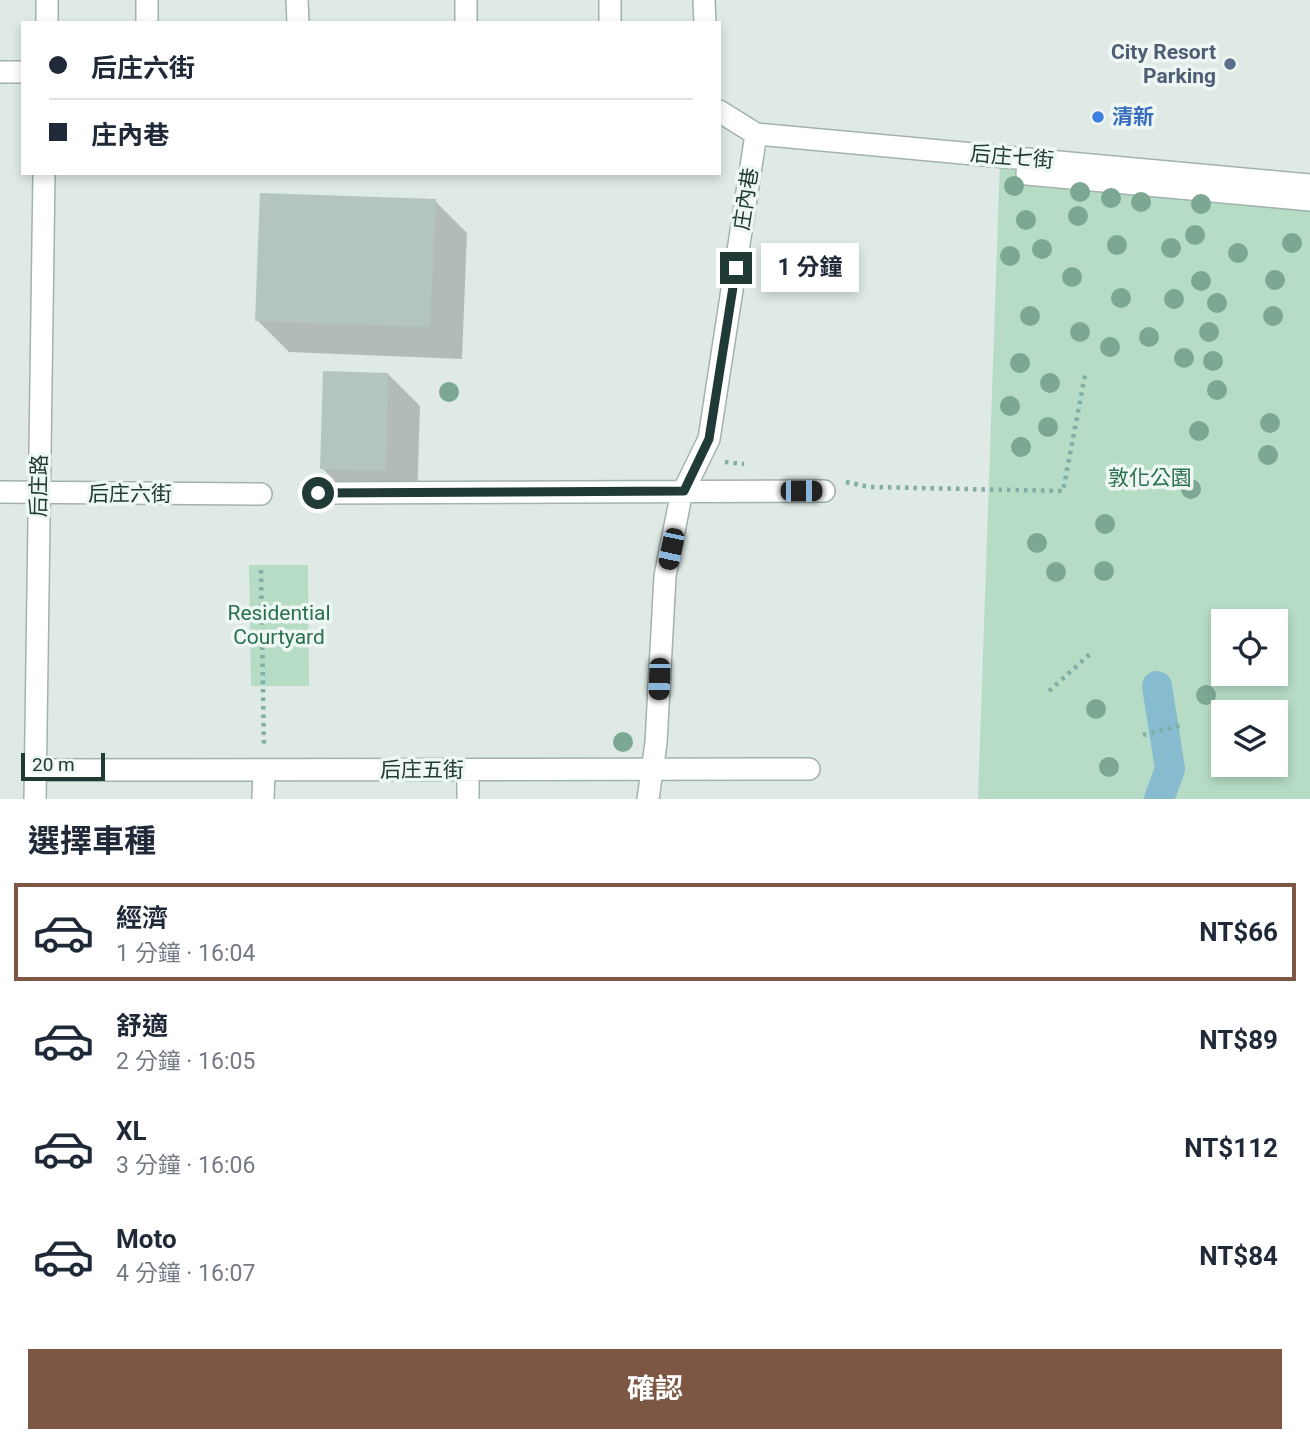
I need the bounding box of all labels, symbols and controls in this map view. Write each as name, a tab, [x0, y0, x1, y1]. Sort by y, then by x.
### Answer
place label: City Resort Parking	[1111, 40, 1216, 88]
text: 后庄六街	[91, 53, 195, 83]
marker: City Resort Parking	[1222, 56, 1238, 72]
place label: 清新	[1112, 105, 1154, 129]
marker: 清新	[1090, 109, 1106, 125]
text: 庄內巷	[91, 120, 169, 150]
street label: 后庄七街	[969, 141, 1055, 173]
street label: 庄內巷	[729, 166, 763, 232]
callout: 1 分鐘	[760, 244, 858, 292]
route end	[720, 252, 752, 284]
text: 1 分鐘	[778, 254, 842, 281]
street label: 后庄路	[26, 454, 52, 518]
park label: 敦化公園	[1108, 466, 1192, 490]
route start	[302, 477, 334, 509]
car	[781, 481, 823, 502]
street label: 后庄六街	[88, 482, 172, 506]
car	[657, 526, 686, 572]
park label: Residential Courtyard	[227, 601, 331, 649]
map controls	[1211, 609, 1288, 777]
button: locate	[1211, 609, 1288, 686]
car	[648, 658, 671, 700]
button: layers	[1211, 700, 1288, 777]
scale bar	[21, 750, 105, 782]
text: 20 m	[32, 753, 75, 776]
street label: 后庄五街	[380, 758, 464, 782]
text: 選擇車種	[28, 822, 156, 860]
icon: car	[32, 901, 95, 964]
text: 經濟	[116, 903, 168, 933]
text: NT$66	[1199, 917, 1278, 947]
text: 1 分鐘 · 16:04	[116, 940, 255, 967]
icon: car	[32, 1009, 95, 1072]
text: 舒適	[116, 1011, 168, 1041]
text: NT$89	[1199, 1025, 1278, 1055]
text: 2 分鐘 · 16:05	[116, 1048, 255, 1075]
text: XL	[116, 1116, 147, 1146]
icon: car	[32, 1117, 95, 1180]
text: NT$112	[1184, 1133, 1278, 1163]
text: 3 分鐘 · 16:06	[116, 1152, 255, 1179]
text: Moto	[116, 1224, 177, 1254]
icon: car	[32, 1225, 95, 1288]
text: NT$84	[1199, 1241, 1278, 1271]
text: 4 分鐘 · 16:07	[116, 1260, 255, 1287]
button: 確認	[28, 1349, 1282, 1429]

